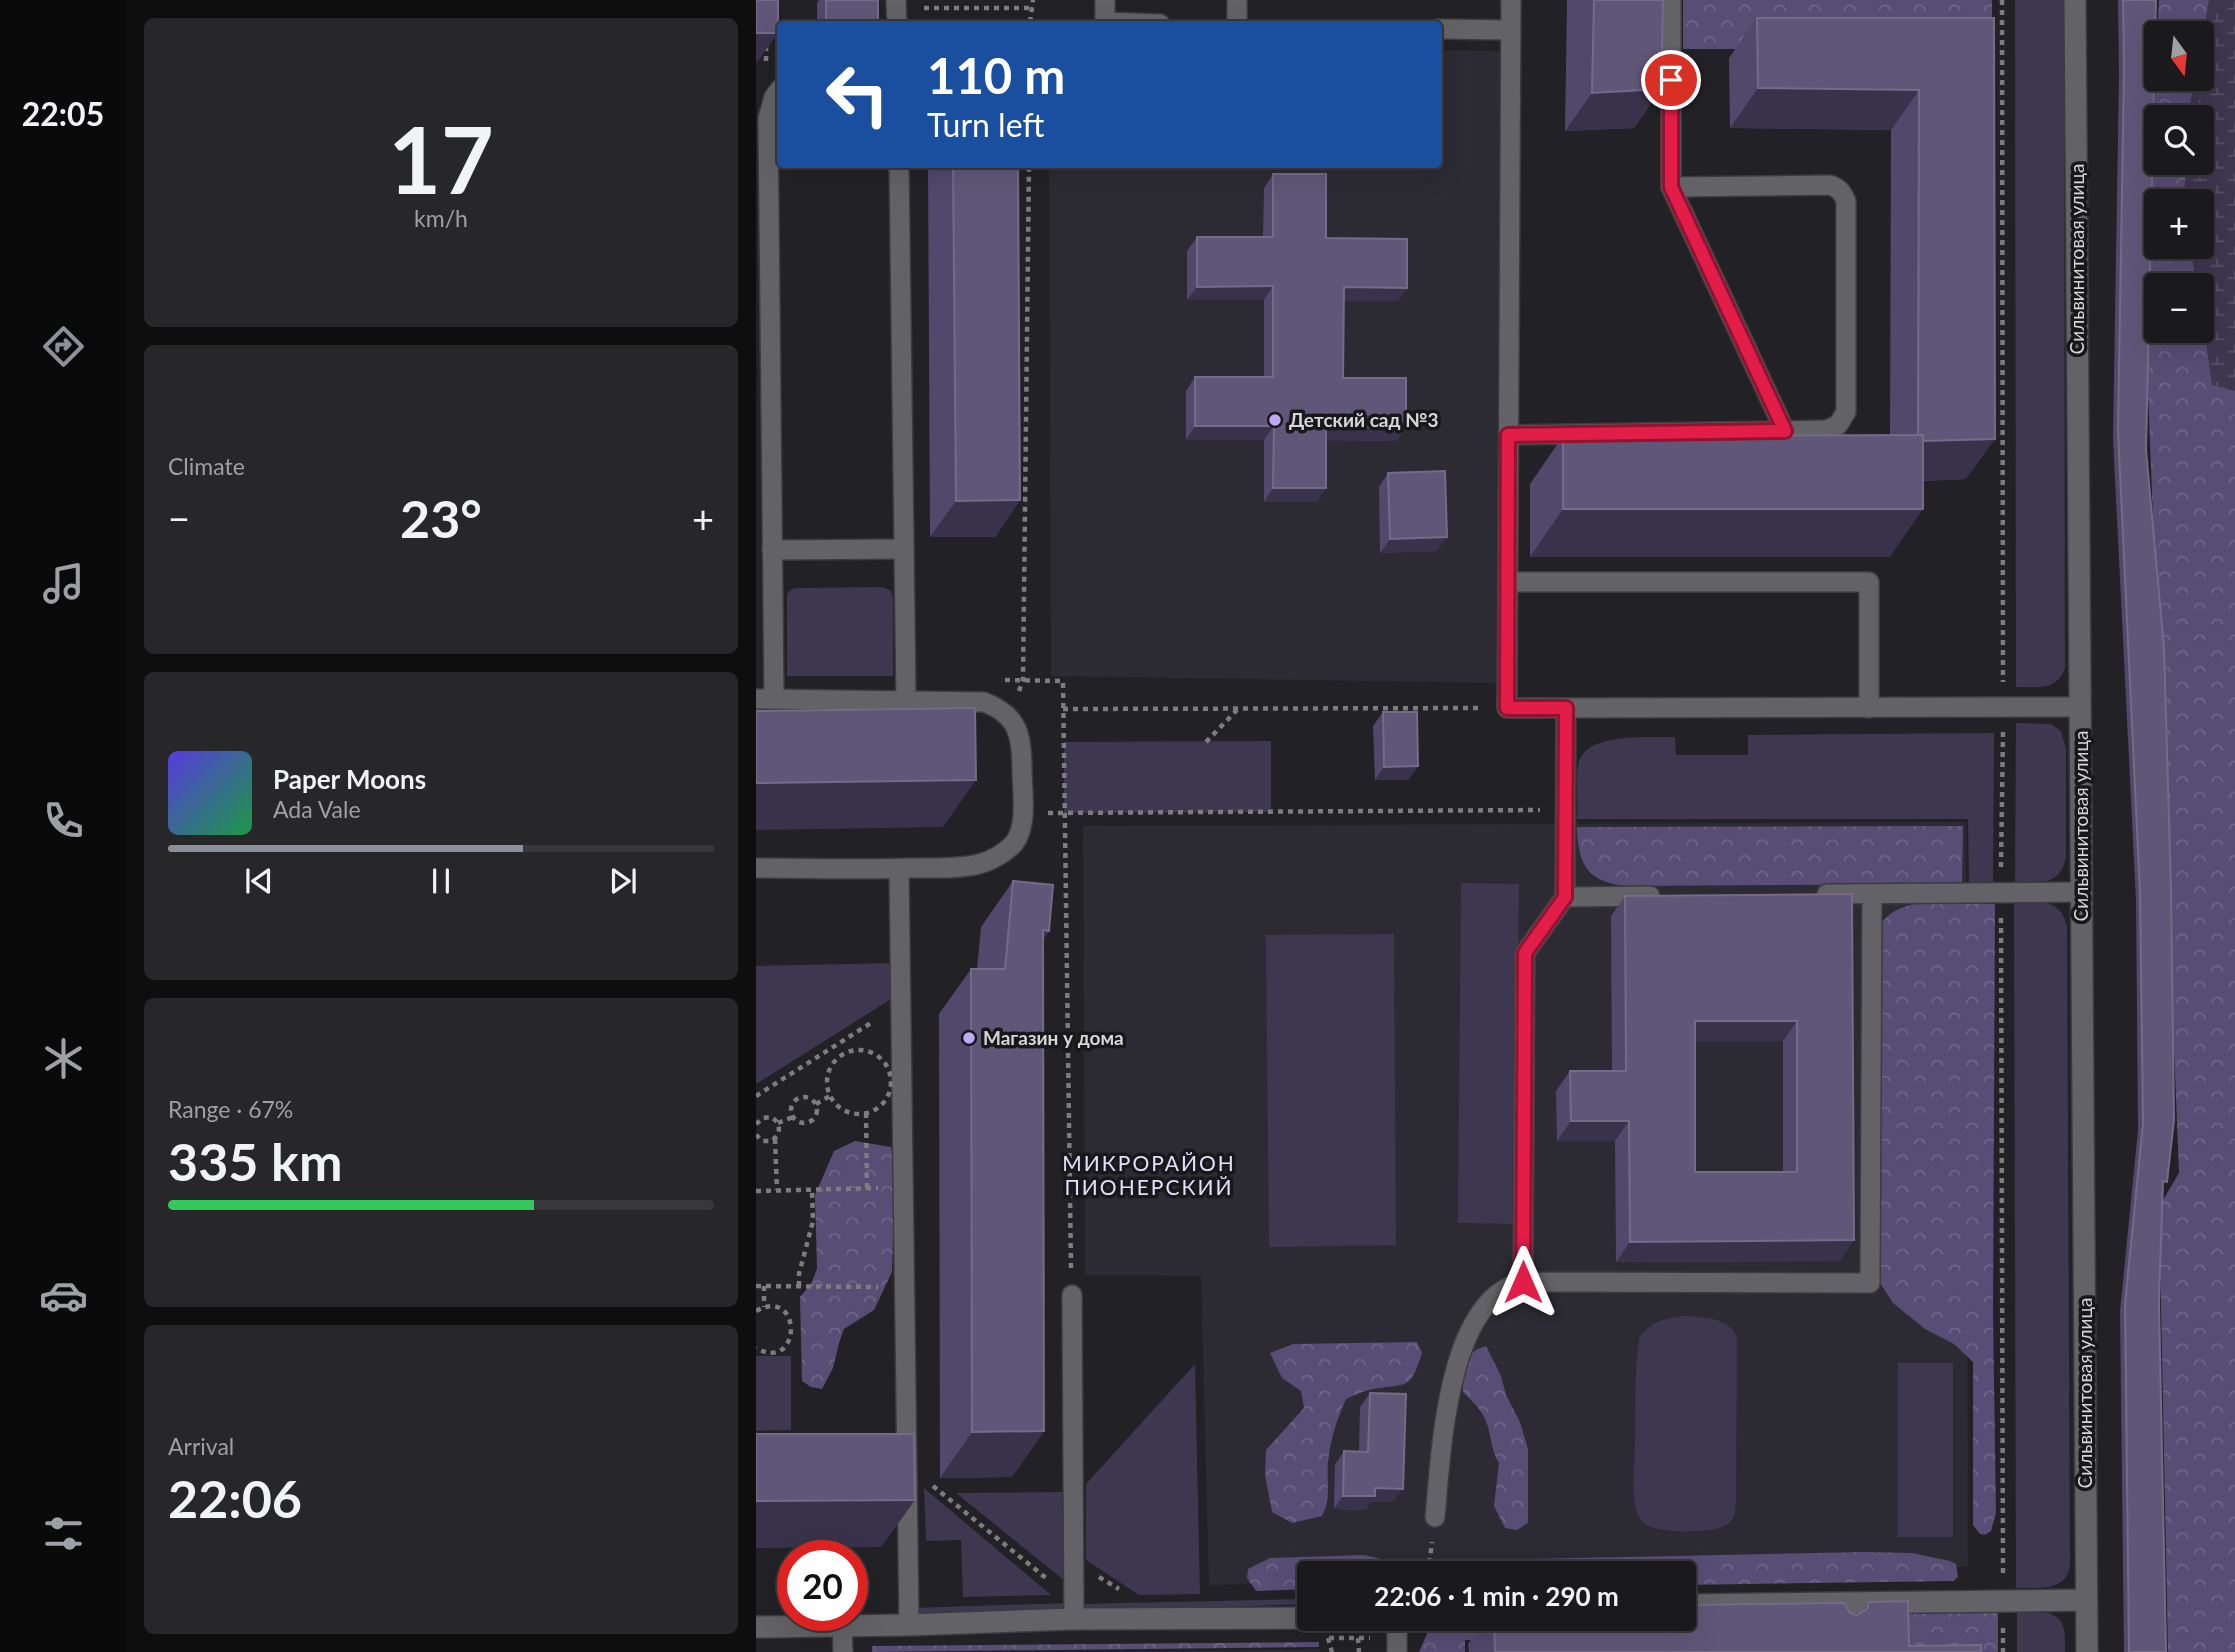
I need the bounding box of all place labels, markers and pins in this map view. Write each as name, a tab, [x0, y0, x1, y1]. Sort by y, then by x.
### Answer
pin	[1641, 50, 1701, 110]
place label: Детский сад №3	[1289, 408, 1439, 431]
marker: Детский сад №3	[1267, 412, 1283, 428]
place label: Магазин у дома	[983, 1026, 1124, 1049]
marker: Магазин у дома	[961, 1030, 977, 1046]

